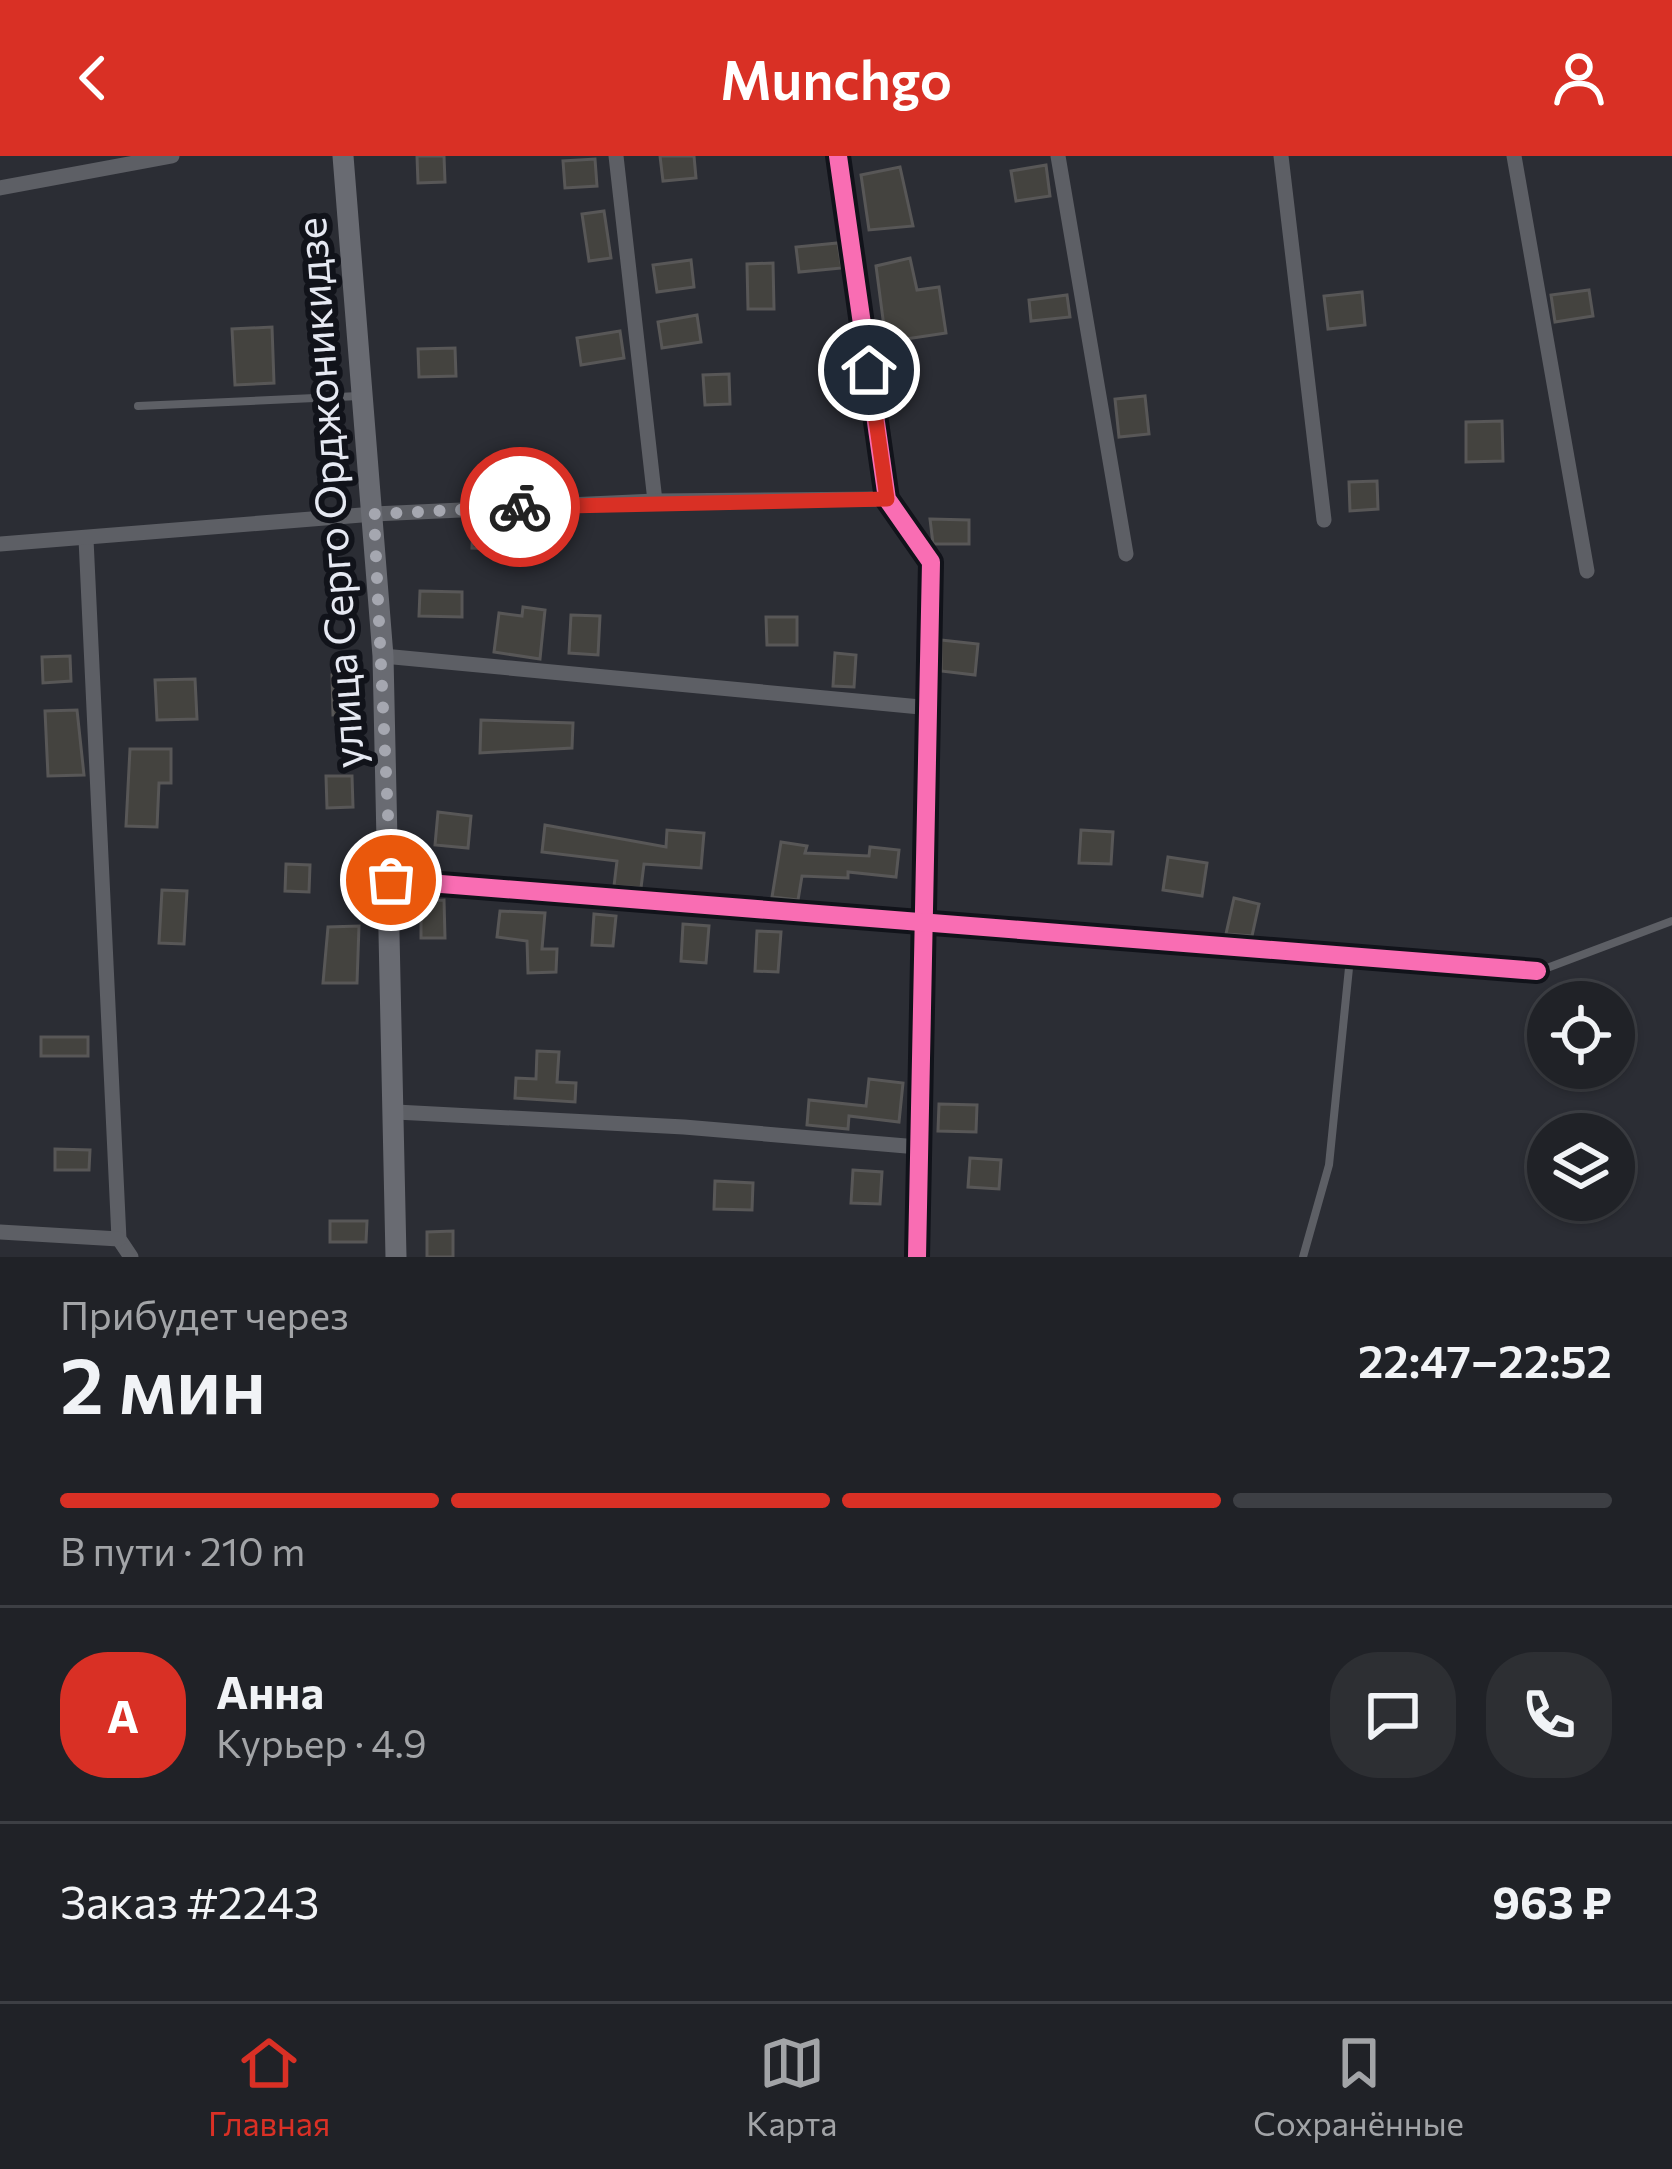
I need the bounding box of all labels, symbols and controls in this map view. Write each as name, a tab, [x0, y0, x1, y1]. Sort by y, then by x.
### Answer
icon: back	[60, 45, 126, 111]
text: Munchgo	[720, 45, 952, 111]
icon: person	[1546, 45, 1612, 111]
street label: улица Серго Орджоникидзе	[283, 216, 373, 770]
pin	[818, 319, 920, 421]
icon: home	[836, 337, 902, 403]
courier	[460, 447, 580, 567]
icon: bike	[487, 474, 553, 540]
pin	[340, 829, 442, 931]
icon: bag	[358, 847, 424, 913]
map controls	[1527, 981, 1635, 1221]
button: locate	[1527, 981, 1635, 1089]
button: layers	[1527, 1113, 1635, 1221]
text: Прибудет через	[60, 1290, 349, 1338]
text: 22:47–22:52	[1358, 1332, 1612, 1387]
text: 2 мин	[60, 1335, 266, 1430]
text: В пути · 210 m	[60, 1526, 305, 1574]
button: chat	[1330, 1652, 1456, 1778]
button: phone	[1486, 1652, 1612, 1778]
text: Анна	[216, 1663, 324, 1718]
text: А	[107, 1687, 139, 1742]
text: Курьер · 4.9	[216, 1718, 427, 1766]
text: Заказ #2243	[60, 1873, 319, 1928]
text: 963 ₽	[1492, 1873, 1612, 1928]
tab: Главная	[208, 2030, 330, 2143]
tab: Карта	[746, 2030, 837, 2143]
tab: Сохранённые	[1253, 2030, 1464, 2143]

